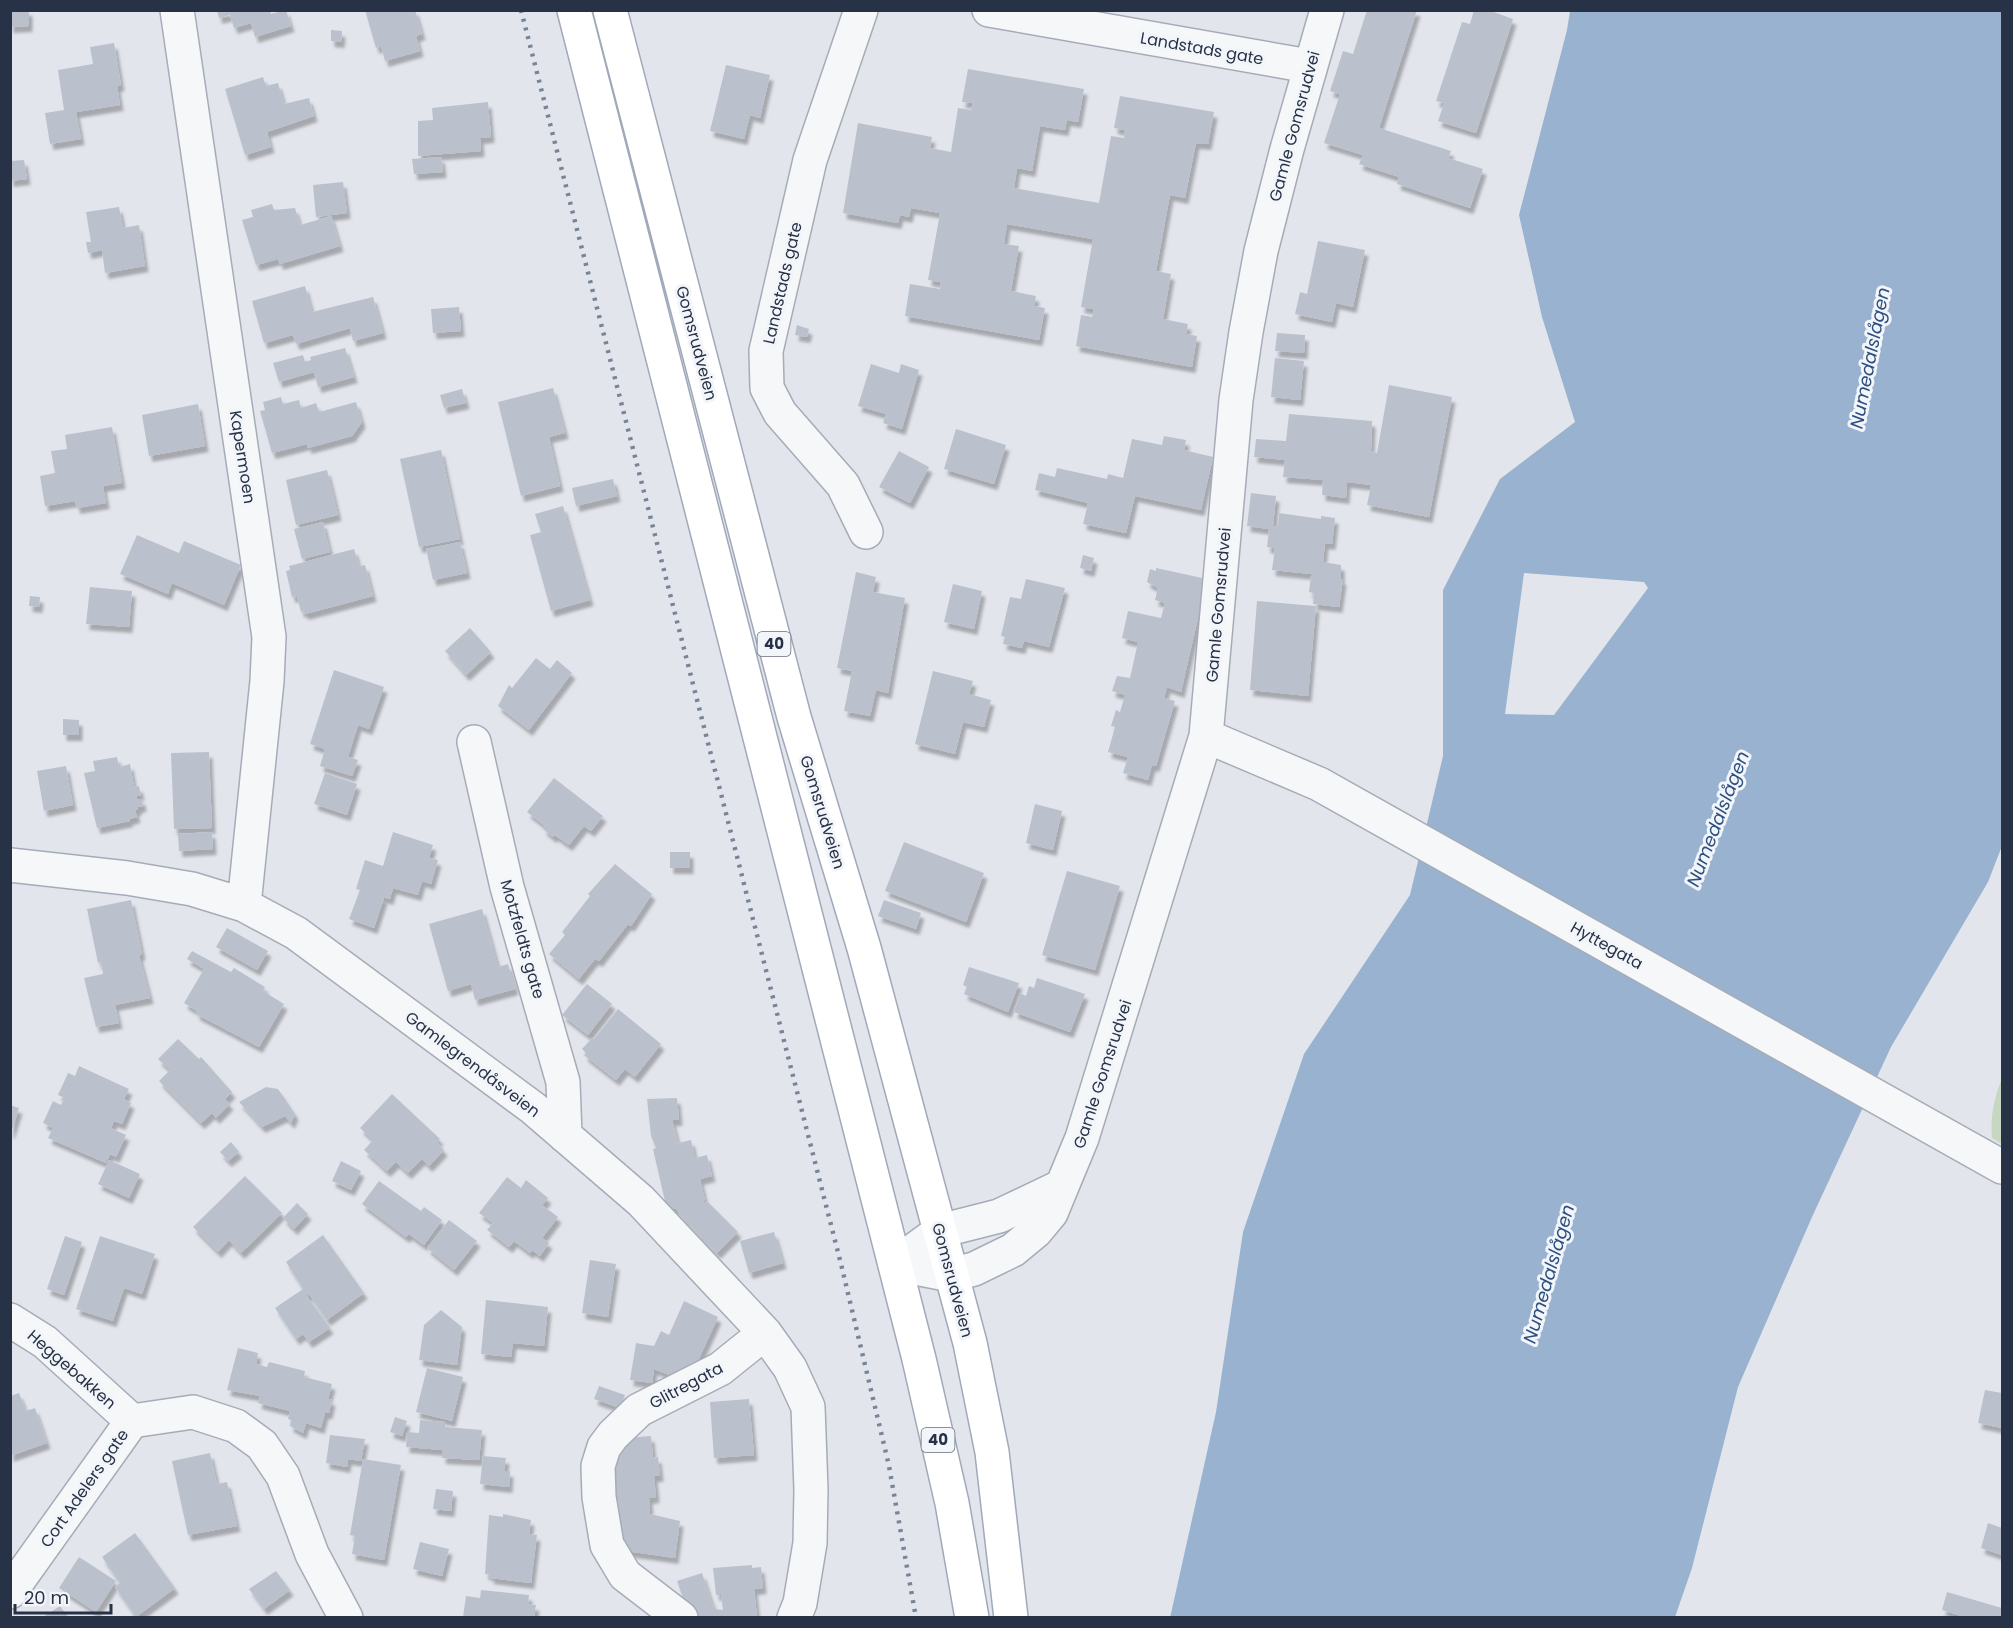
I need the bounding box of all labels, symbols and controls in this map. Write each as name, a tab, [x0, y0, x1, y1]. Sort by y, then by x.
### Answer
street label: Landstads gate	[1139, 26, 1265, 71]
street label: Gamle Gomsrudvei	[1263, 48, 1326, 204]
street label: Landstads gate	[757, 220, 808, 346]
street label: Gomsrudveien	[670, 283, 723, 403]
water label: Numedalslågen	[1844, 285, 1895, 431]
street label: Kapermoen	[224, 409, 261, 505]
street label: Gamle Gomsrudvei	[1200, 527, 1237, 683]
road number: 40	[758, 632, 790, 656]
water label: Numedalslågen	[1680, 747, 1755, 890]
street label: Gomsrudveien	[794, 753, 851, 872]
street label: Motzfeldts gate	[495, 877, 551, 1001]
street label: Hyttegata	[1566, 916, 1647, 975]
street label: Gamle Gomsrudvei	[1068, 997, 1137, 1152]
street label: Gamlegrendåsveien	[400, 1006, 545, 1123]
water label: Numedalslågen	[1517, 1201, 1580, 1346]
street label: Gomsrudveien	[926, 1220, 979, 1340]
street label: Heggebakken	[22, 1324, 121, 1414]
street label: Glitregata	[645, 1356, 727, 1414]
street label: Cort Adelers gate	[35, 1424, 134, 1552]
road number: 40	[922, 1428, 954, 1452]
scale bar	[15, 1577, 111, 1615]
text: 20 m	[24, 1585, 69, 1610]

